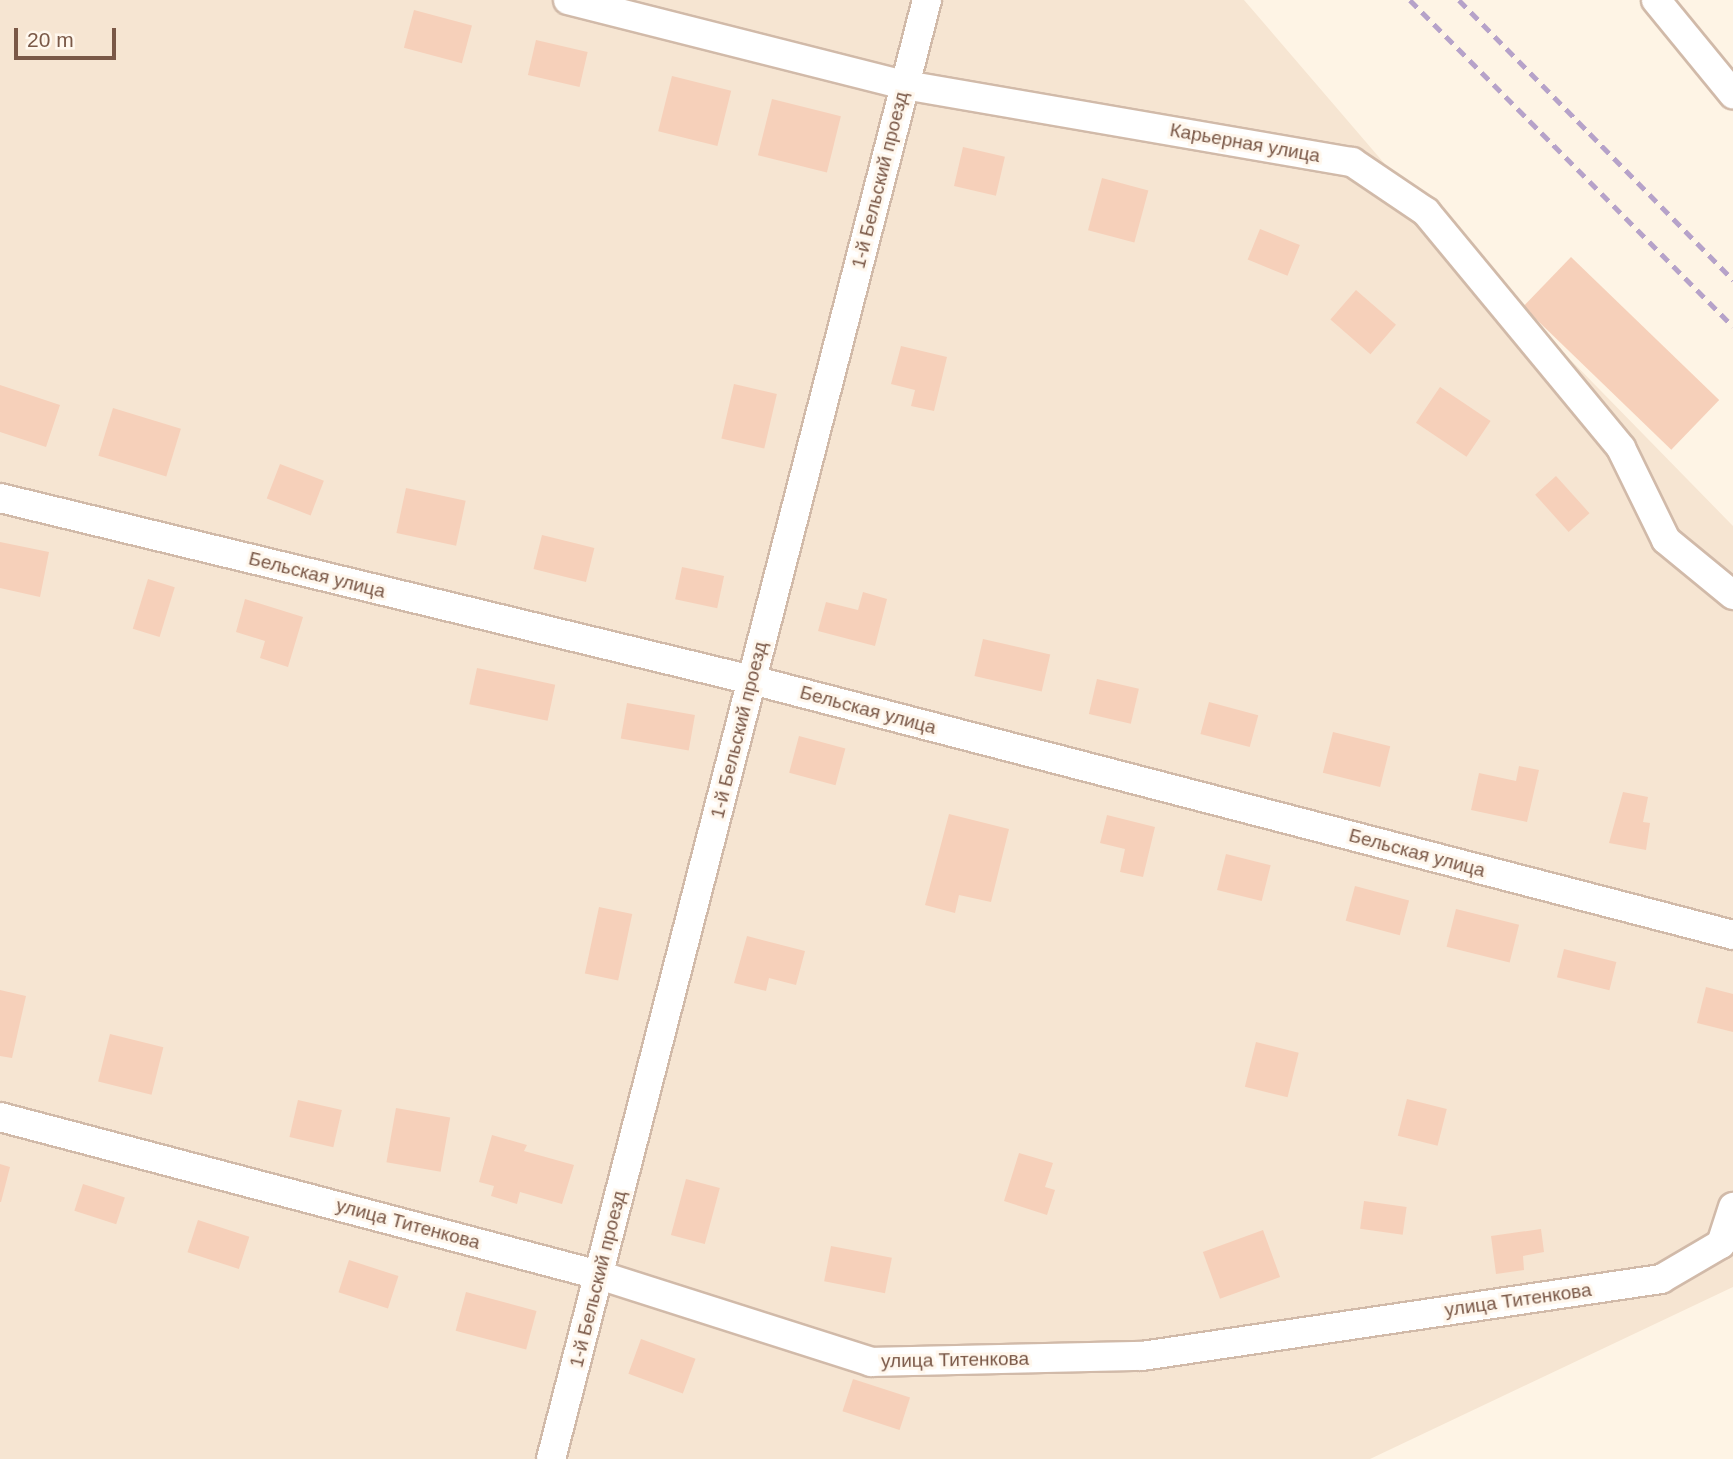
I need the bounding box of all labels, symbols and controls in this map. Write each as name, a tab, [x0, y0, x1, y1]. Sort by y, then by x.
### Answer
scale bar	[18, 14, 119, 58]
text: 20 m	[27, 28, 74, 51]
street label: 1-й Бельский проезд	[847, 89, 913, 271]
street label: Карьерная улица	[1168, 119, 1322, 167]
street label: Бельская улица	[246, 547, 388, 603]
street label: 1-й Бельский проезд	[706, 639, 772, 821]
street label: Бельская улица	[797, 681, 939, 739]
street label: Бельская улица	[1346, 824, 1488, 882]
street label: 1-й Бельский проезд	[565, 1188, 631, 1370]
street label: улица Титенкова	[334, 1194, 482, 1254]
street label: улица Титенкова	[1443, 1278, 1593, 1322]
street label: улица Титенкова	[881, 1347, 1029, 1373]

